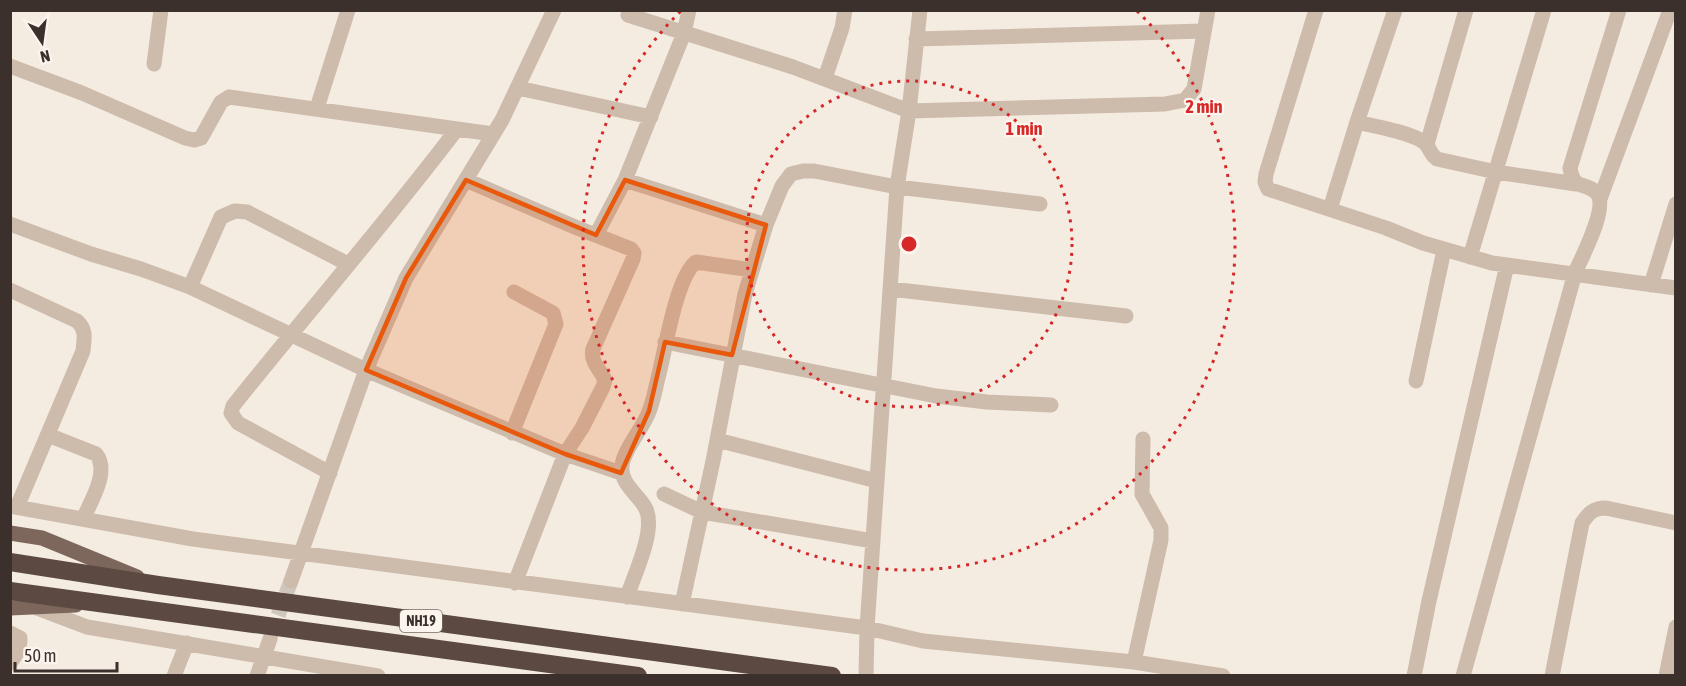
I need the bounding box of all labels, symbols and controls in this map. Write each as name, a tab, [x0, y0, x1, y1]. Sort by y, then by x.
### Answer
north arrow	[12, 12, 72, 72]
text: N	[39, 47, 52, 66]
text: 2 min	[1186, 96, 1223, 117]
text: 1 min	[1006, 118, 1043, 139]
centre of rings	[899, 234, 919, 254]
road number: NH19	[400, 610, 442, 632]
scale bar	[15, 635, 117, 673]
text: 50 m	[24, 645, 56, 666]

